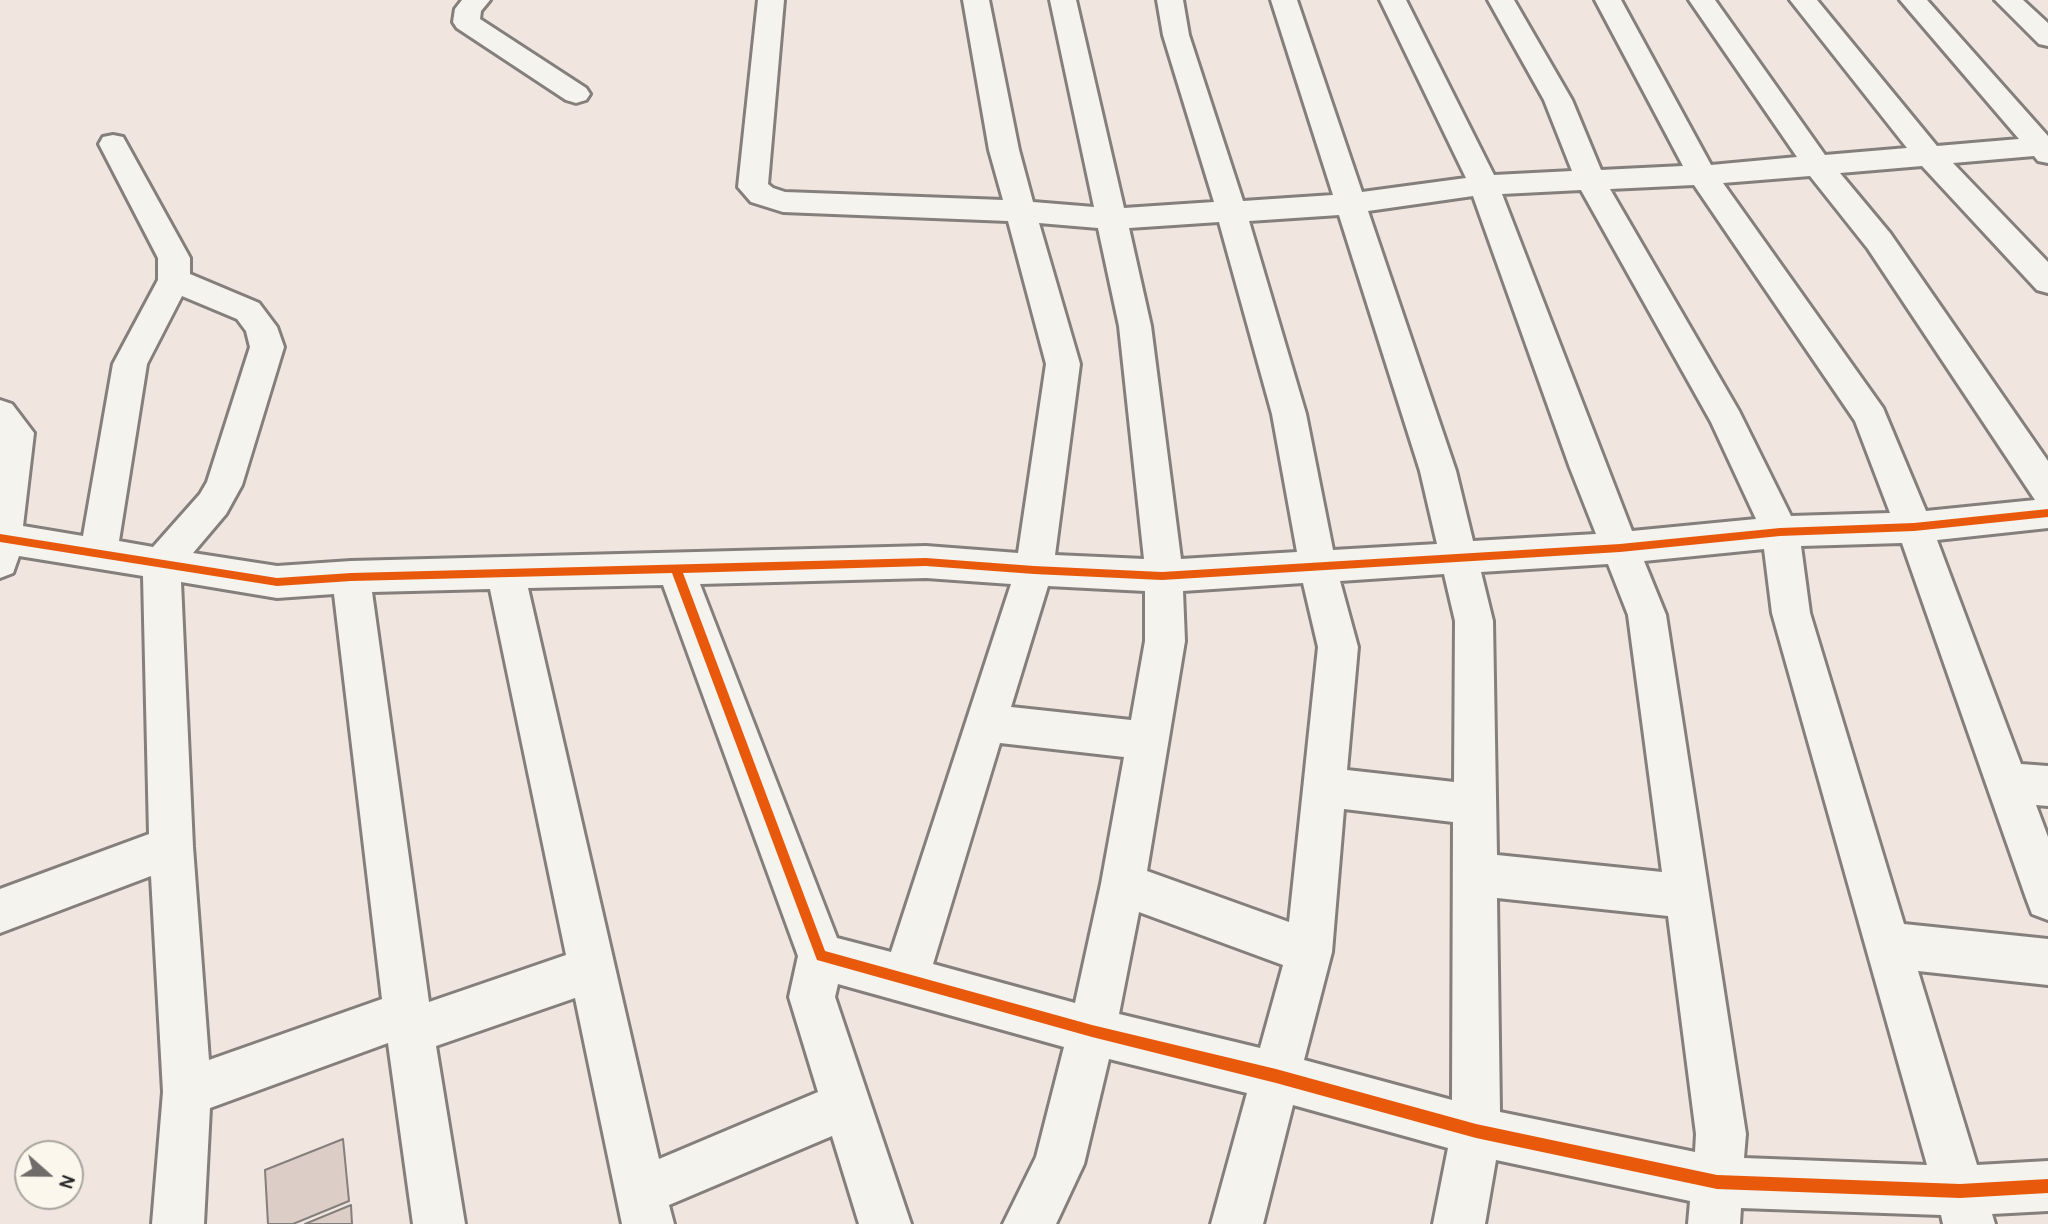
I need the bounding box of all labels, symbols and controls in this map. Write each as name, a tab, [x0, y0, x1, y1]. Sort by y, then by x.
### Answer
north arrow	[14, 1140, 84, 1210]
text: N	[53, 1171, 80, 1192]

